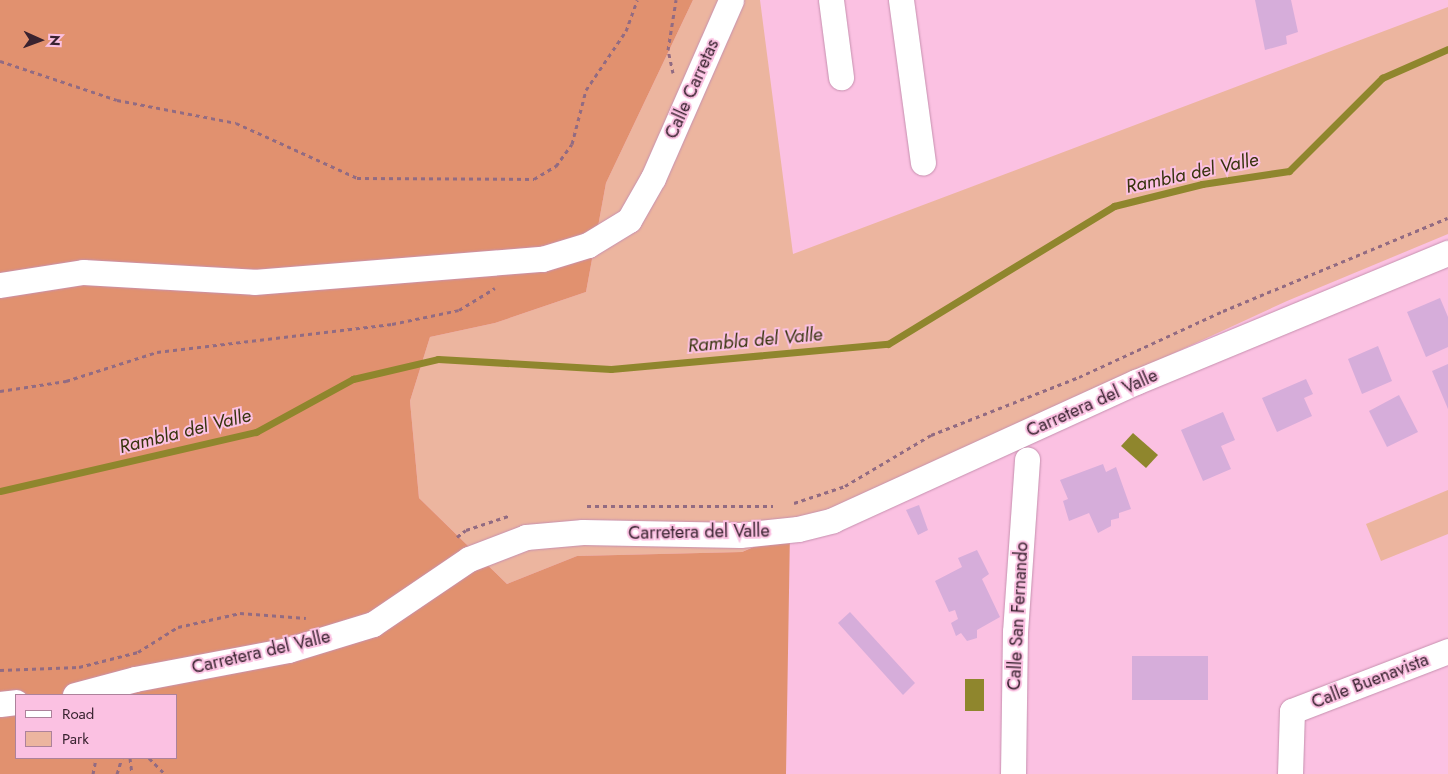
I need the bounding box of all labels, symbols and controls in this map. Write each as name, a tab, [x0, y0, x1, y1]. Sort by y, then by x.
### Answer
north arrow	[15, 15, 65, 65]
text: N	[45, 35, 65, 46]
street label: Calle Carretas	[660, 36, 724, 142]
water label: Rambla del Valle	[1124, 148, 1260, 198]
water label: Rambla del Valle	[687, 323, 823, 357]
street label: Carretera del Valle	[1023, 364, 1161, 442]
water label: Rambla del Valle	[117, 404, 253, 458]
street label: Carretera del Valle	[628, 520, 770, 544]
street label: Calle San Fernando	[1003, 541, 1033, 691]
street label: Carretera del Valle	[190, 626, 332, 678]
street label: Calle Buenavista	[1308, 649, 1432, 713]
legend	[15, 694, 178, 759]
text: Road	[62, 703, 94, 725]
text: Park	[62, 728, 89, 750]

